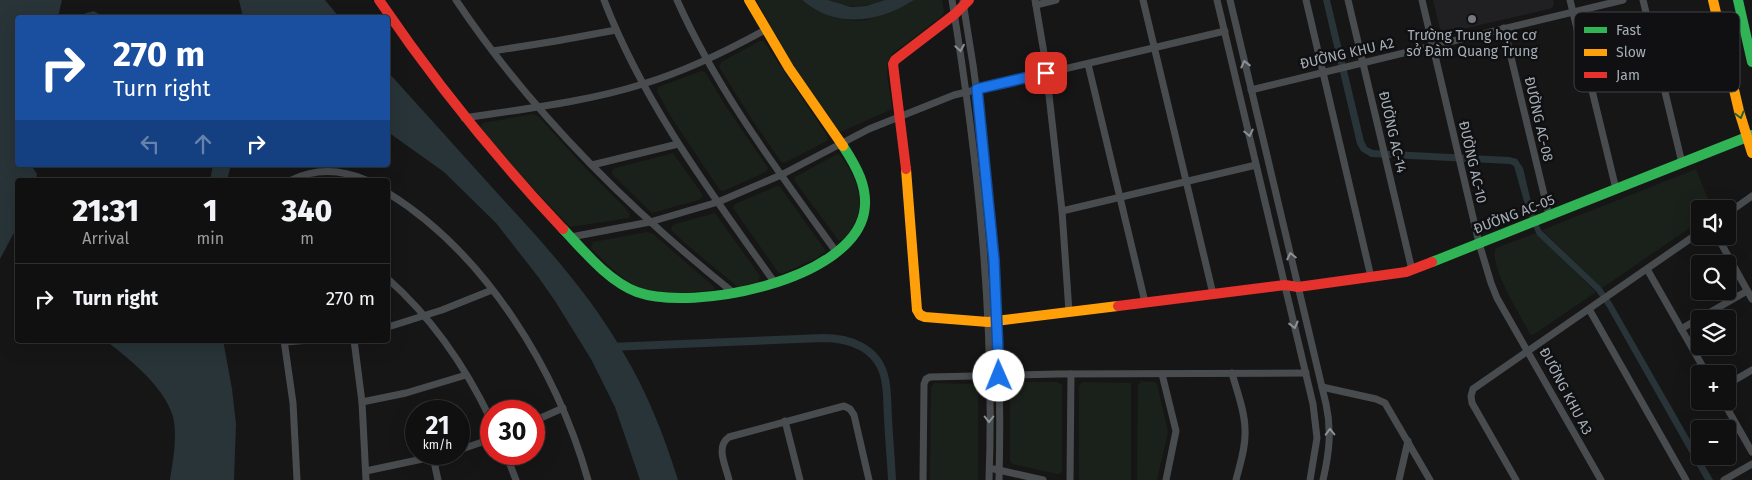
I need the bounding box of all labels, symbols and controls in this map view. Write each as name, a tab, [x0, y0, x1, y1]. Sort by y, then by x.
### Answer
legend	[1574, 12, 1740, 92]
marker: Trường Trung học cơ sở Đàm Quang Trung	[1466, 13, 1478, 25]
text: Fast	[1616, 22, 1642, 39]
place label: Trường Trung học cơ sở Đàm Quang Trung	[1406, 27, 1538, 60]
text: 270 m	[113, 33, 205, 75]
street label: ĐƯỜNG KHU A2	[1298, 33, 1396, 73]
icon: right	[30, 35, 95, 100]
text: Slow	[1616, 44, 1646, 61]
one-way arrow	[954, 45, 965, 53]
pin	[1025, 52, 1067, 94]
icon: arrive	[1032, 59, 1060, 87]
one-way arrow	[1240, 60, 1251, 69]
text: Jam	[1616, 67, 1640, 84]
text: Turn right	[113, 75, 210, 102]
street label: ĐƯỜNG AC-08	[1520, 75, 1558, 163]
street label: ĐƯỜNG AC-14	[1375, 89, 1411, 175]
one-way arrow	[1735, 111, 1745, 119]
street label: ĐƯỜNG AC-10	[1455, 119, 1491, 205]
one-way arrow	[1243, 128, 1254, 137]
icon: left	[136, 130, 164, 158]
icon: ahead	[189, 130, 217, 158]
icon: right	[242, 130, 270, 158]
street label: ĐƯỜNG AC-05	[1471, 190, 1557, 238]
text: 21:31	[73, 193, 139, 229]
text: 1	[203, 193, 217, 229]
text: 340	[282, 193, 332, 229]
map controls	[1691, 200, 1736, 465]
button: sound	[1691, 200, 1736, 245]
text: Arrival	[82, 229, 129, 248]
text: min	[196, 229, 224, 248]
text: m	[300, 229, 314, 248]
one-way arrow	[1286, 252, 1297, 261]
button: search	[1691, 255, 1736, 300]
icon: right	[30, 285, 58, 313]
text: Turn right	[73, 287, 158, 310]
text: 270 m	[326, 287, 375, 310]
button: layers	[1691, 310, 1736, 355]
one-way arrow	[1288, 320, 1299, 329]
street label: ĐƯỜNG KHU A3	[1535, 344, 1597, 438]
position arrow	[972, 349, 1024, 401]
button: +	[1691, 365, 1736, 410]
speed limit sign: 30	[480, 400, 545, 465]
text: 21	[426, 411, 449, 441]
one-way arrow	[984, 416, 994, 423]
button: −	[1691, 420, 1736, 465]
one-way arrow	[1325, 428, 1335, 436]
text: km/h	[423, 438, 452, 452]

